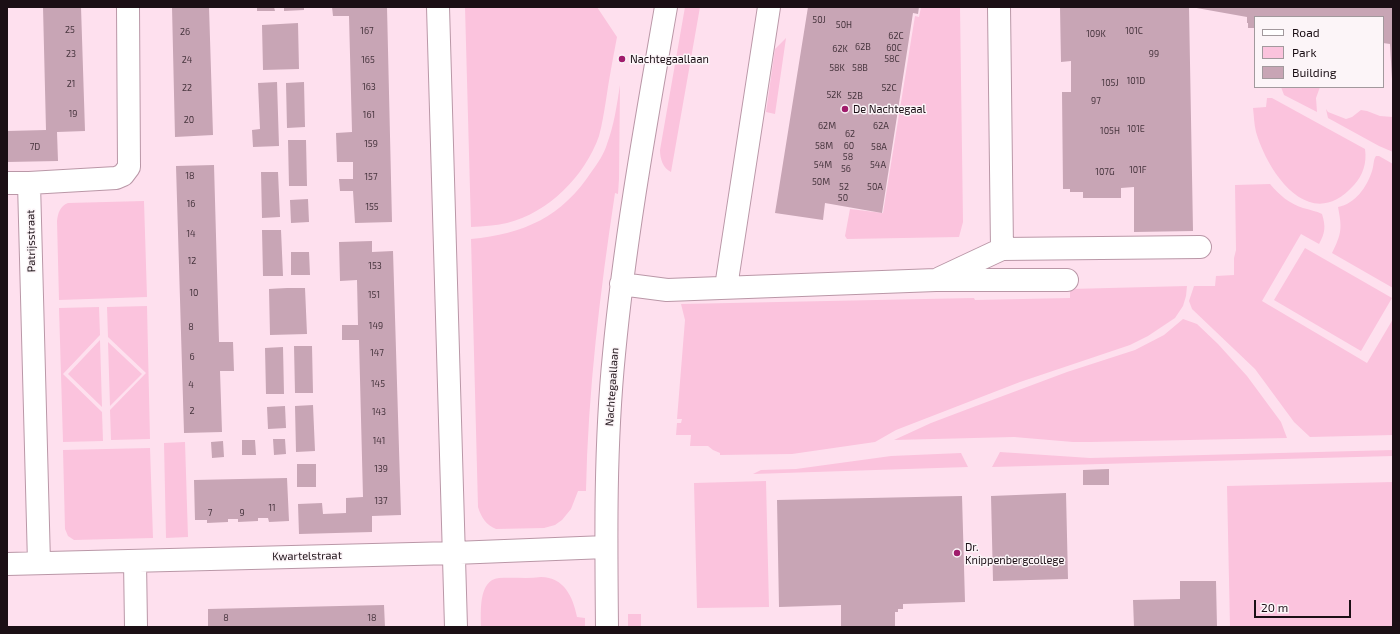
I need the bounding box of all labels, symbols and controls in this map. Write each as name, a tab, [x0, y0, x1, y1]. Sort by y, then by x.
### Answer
house number: 50J	[812, 15, 826, 25]
legend	[1254, 16, 1384, 88]
house number: 50H	[836, 20, 852, 30]
house number: 25	[65, 25, 75, 35]
text: Road	[1292, 25, 1320, 39]
house number: 167	[360, 26, 374, 36]
house number: 101C	[1125, 26, 1143, 36]
house number: 26	[180, 27, 190, 37]
house number: 109K	[1086, 29, 1106, 39]
house number: 62C	[888, 31, 904, 41]
house number: 62B	[855, 42, 871, 52]
house number: 60C	[886, 43, 902, 53]
house number: 62K	[832, 44, 848, 54]
text: Park	[1292, 45, 1317, 59]
house number: 23	[66, 49, 76, 59]
house number: 99	[1149, 49, 1159, 59]
place label: Nachtegaallaan	[630, 52, 709, 66]
marker: Nachtegaallaan	[617, 54, 627, 64]
house number: 58C	[884, 54, 900, 64]
house number: 24	[182, 55, 192, 65]
house number: 165	[361, 55, 375, 65]
house number: 58K	[829, 63, 845, 73]
house number: 58B	[852, 63, 868, 73]
text: Building	[1292, 65, 1336, 79]
house number: 101D	[1127, 76, 1145, 86]
house number: 105J	[1102, 78, 1118, 88]
house number: 21	[67, 79, 75, 89]
house number: 163	[362, 82, 376, 92]
house number: 22	[182, 83, 192, 93]
house number: 52C	[881, 83, 897, 93]
house number: 52K	[826, 90, 842, 100]
house number: 52B	[847, 91, 863, 101]
house number: 97	[1091, 96, 1101, 106]
place label: De Nachtegaal	[853, 102, 926, 116]
marker: De Nachtegaal	[840, 104, 850, 114]
house number: 19	[69, 109, 77, 119]
house number: 161	[363, 110, 375, 120]
house number: 20	[184, 115, 194, 125]
house number: 62M	[818, 121, 836, 131]
house number: 62A	[873, 121, 889, 131]
house number: 101E	[1127, 124, 1145, 134]
house number: 105H	[1100, 126, 1120, 136]
house number: 62	[845, 129, 855, 139]
house number: 159	[364, 139, 378, 149]
house number: 58M	[815, 141, 833, 151]
house number: 60	[844, 141, 854, 151]
house number: 7D	[30, 142, 40, 152]
house number: 58A	[871, 142, 887, 152]
house number: 58	[843, 152, 853, 162]
house number: 54M	[814, 160, 832, 170]
house number: 54A	[870, 160, 886, 170]
house number: 56	[841, 164, 851, 174]
house number: 101F	[1129, 165, 1147, 175]
house number: 107G	[1095, 167, 1115, 177]
house number: 18	[185, 171, 195, 181]
house number: 157	[364, 172, 378, 182]
house number: 50M	[812, 177, 830, 187]
house number: 52	[839, 182, 849, 192]
house number: 50A	[867, 182, 883, 192]
house number: 50	[838, 193, 848, 203]
house number: 16	[187, 199, 195, 209]
house number: 155	[365, 202, 379, 212]
street label: Patrijsstraat	[24, 210, 38, 272]
house number: 14	[186, 229, 196, 239]
house number: 12	[188, 256, 196, 266]
house number: 153	[368, 261, 382, 271]
house number: 10	[189, 288, 199, 298]
house number: 151	[368, 290, 380, 300]
house number: 149	[369, 321, 383, 331]
house number: 8	[188, 322, 194, 332]
street label: Nachtegaallaan	[603, 347, 621, 427]
house number: 147	[370, 348, 384, 358]
house number: 6	[189, 352, 195, 362]
house number: 145	[371, 379, 385, 389]
house number: 4	[188, 380, 194, 390]
house number: 2	[189, 406, 195, 416]
house number: 143	[372, 407, 386, 417]
house number: 141	[373, 436, 385, 446]
house number: 139	[374, 464, 388, 474]
house number: 137	[374, 496, 388, 506]
house number: 11	[268, 503, 276, 513]
house number: 7	[208, 508, 212, 518]
house number: 9	[239, 508, 245, 518]
place label: Dr. Knippenbergcollege	[965, 540, 1064, 566]
marker: Dr. Knippenbergcollege	[952, 548, 962, 558]
street label: Kwartelstraat	[272, 549, 342, 563]
scale bar	[1256, 592, 1353, 618]
text: 20 m	[1261, 600, 1288, 614]
house number: 8	[223, 613, 229, 623]
house number: 18	[367, 613, 377, 623]

